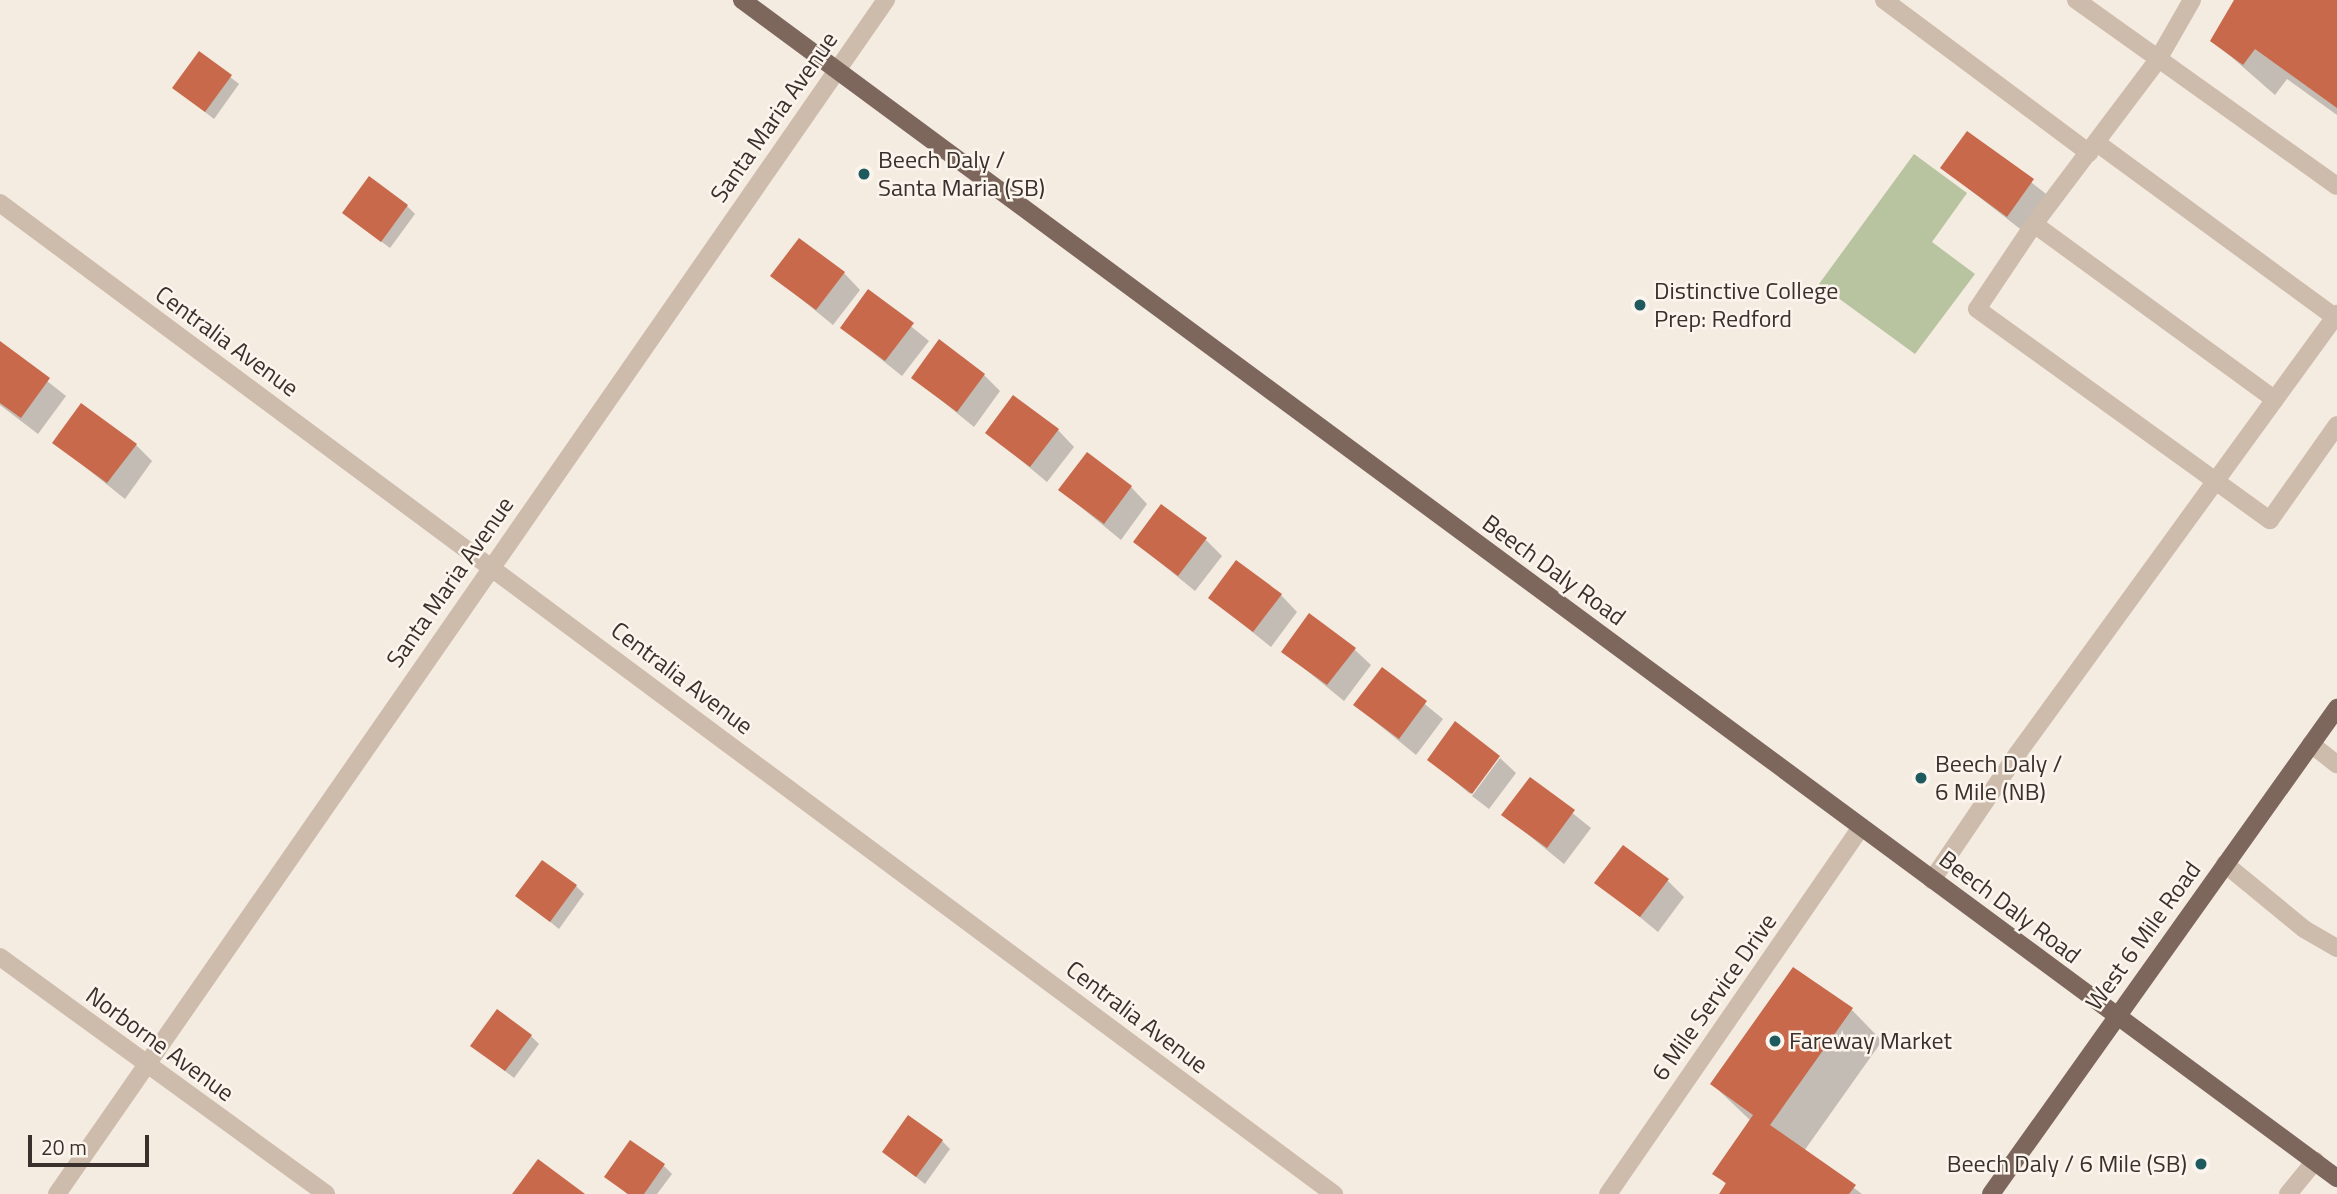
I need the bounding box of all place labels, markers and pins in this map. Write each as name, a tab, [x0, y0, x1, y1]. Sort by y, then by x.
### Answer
place label: Beech Daly / Santa Maria (SB)	[878, 146, 1045, 202]
marker: Beech Daly / Santa Maria (SB)	[856, 166, 872, 182]
place label: Distinctive College Prep: Redford	[1654, 277, 1838, 333]
marker: Distinctive College Prep: Redford	[1632, 297, 1648, 313]
place label: Beech Daly / 6 Mile (NB)	[1935, 750, 2062, 806]
marker: Beech Daly / 6 Mile (NB)	[1913, 770, 1929, 786]
place label: Fareway Market	[1789, 1027, 1952, 1055]
marker: Fareway Market	[1767, 1033, 1783, 1049]
place label: Beech Daly / 6 Mile (SB)	[1947, 1150, 2187, 1178]
marker: Beech Daly / 6 Mile (SB)	[2193, 1156, 2209, 1172]

